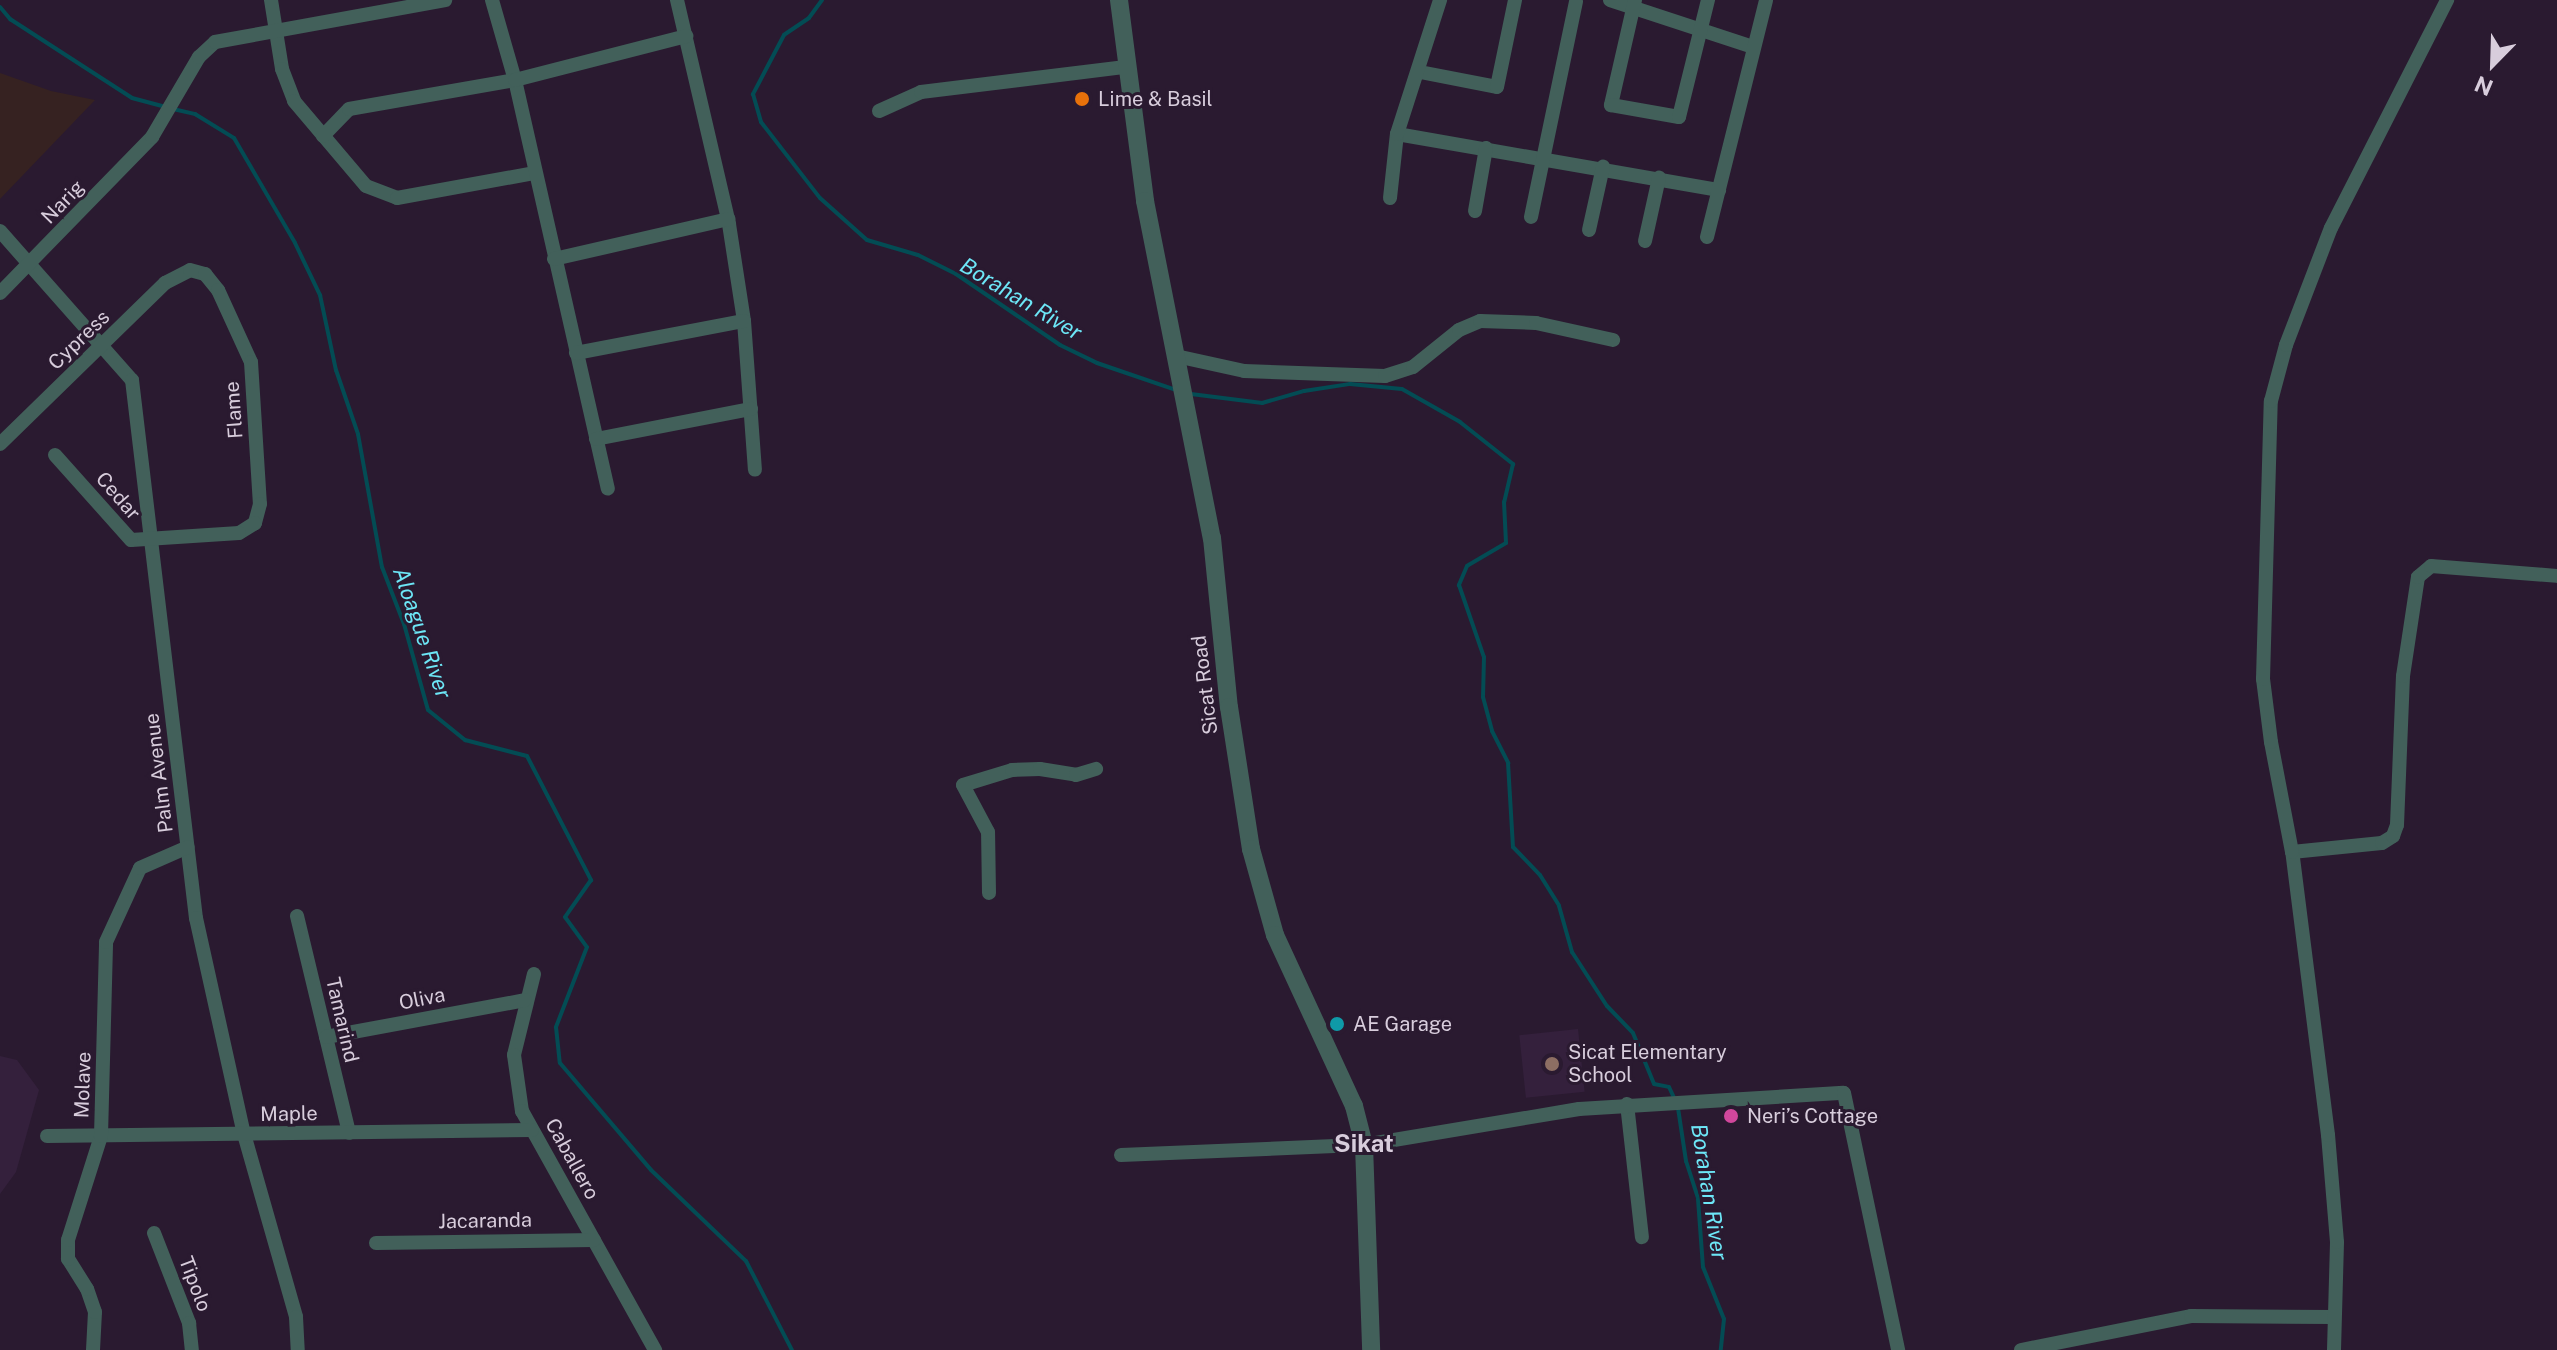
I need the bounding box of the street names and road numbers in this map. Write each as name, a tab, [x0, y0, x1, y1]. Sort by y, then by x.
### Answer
street label: Narig	[37, 175, 89, 229]
street label: Cypress	[44, 305, 114, 375]
street label: Flame	[220, 380, 248, 440]
street label: Cedar	[91, 467, 145, 525]
street label: Sicat Road	[1187, 634, 1223, 736]
street label: Palm Avenue	[140, 712, 178, 834]
street label: Tamarind	[321, 975, 363, 1065]
street label: Oliva	[397, 983, 447, 1015]
street label: Molave	[70, 1051, 96, 1119]
street label: Maple	[260, 1102, 318, 1126]
street label: Caballero	[540, 1114, 604, 1204]
street label: Jacaranda	[438, 1208, 532, 1234]
street label: Tipolo	[174, 1253, 216, 1315]

